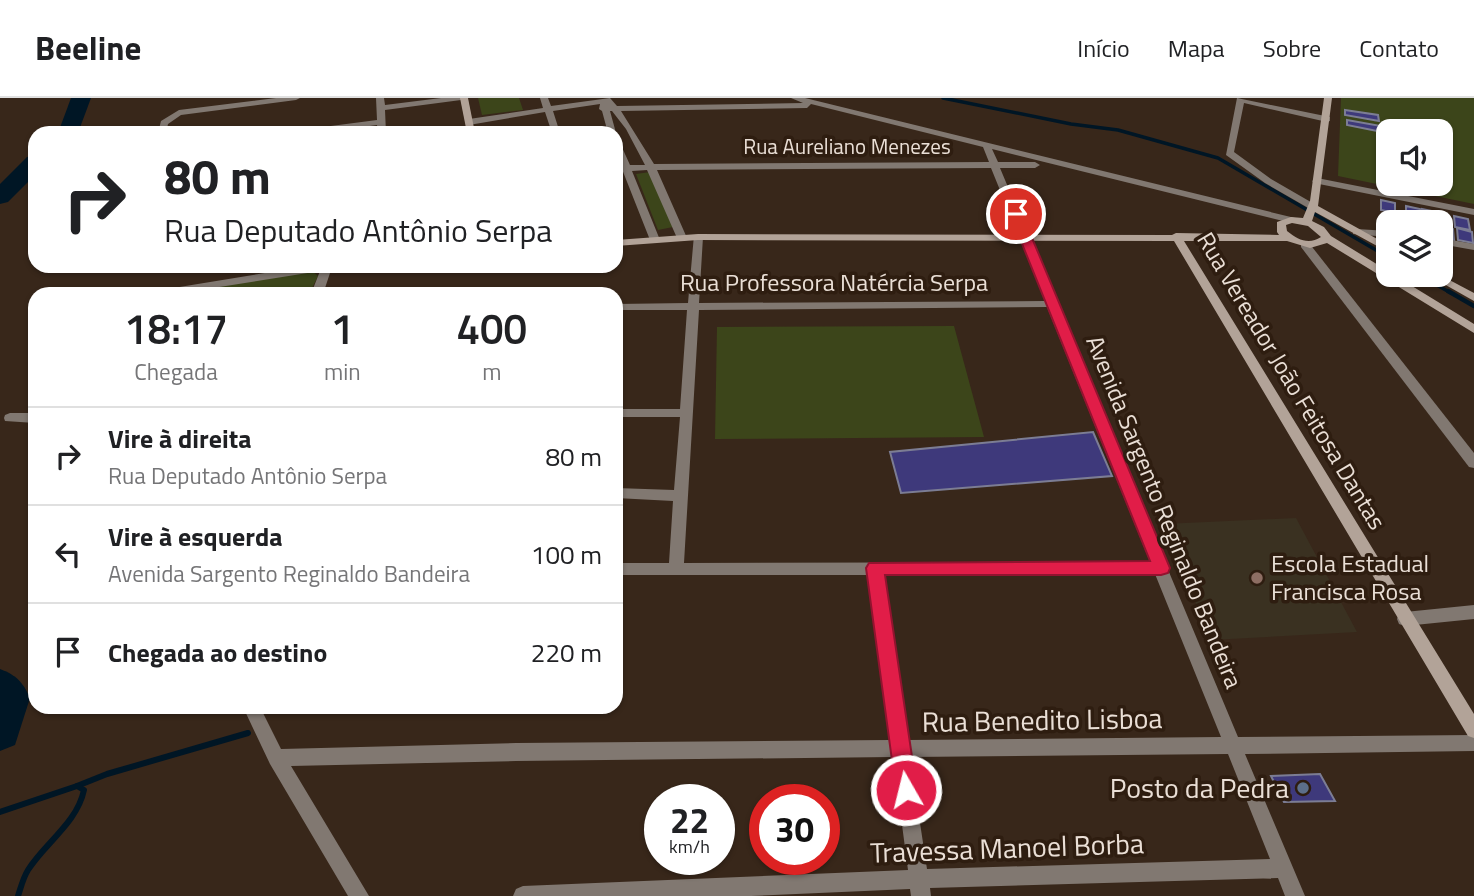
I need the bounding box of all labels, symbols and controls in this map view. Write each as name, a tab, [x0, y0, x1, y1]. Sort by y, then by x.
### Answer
text: Beeline	[35, 23, 141, 73]
text: Início	[1077, 30, 1130, 66]
text: Mapa	[1168, 30, 1225, 66]
text: Sobre	[1263, 30, 1321, 66]
text: Contato	[1359, 30, 1439, 66]
map controls	[1376, 119, 1453, 287]
button: sound	[1376, 119, 1453, 196]
street label: Rua Aureliano Menezes	[743, 130, 951, 162]
text: 80 m	[164, 138, 271, 213]
icon: right	[49, 154, 140, 245]
pin	[986, 184, 1046, 244]
icon: arrive	[997, 195, 1035, 233]
text: Rua Deputado Antônio Serpa	[164, 206, 552, 254]
button: layers	[1376, 210, 1453, 287]
street label: Rua Vereador João Feitosa Dantas	[1188, 225, 1395, 536]
street label: Rua Professora Natércia Serpa	[680, 264, 988, 300]
text: 18:17	[124, 296, 228, 360]
text: 1	[331, 296, 354, 360]
text: 400	[457, 296, 527, 360]
street label: Avenida Sargento Reginaldo Bandeira	[1077, 330, 1252, 693]
text: Chegada	[134, 354, 218, 389]
text: min	[324, 354, 361, 389]
text: m	[482, 354, 501, 389]
text: Vire à direita	[108, 419, 251, 458]
icon: right	[49, 437, 87, 475]
text: 80 m	[545, 437, 602, 476]
text: Rua Deputado Antônio Serpa	[108, 458, 387, 493]
text: Vire à esquerda	[108, 517, 283, 556]
icon: left	[49, 535, 87, 573]
text: 100 m	[531, 535, 602, 574]
place label: Escola Estadual Francisca Rosa	[1271, 545, 1429, 609]
text: Avenida Sargento Reginaldo Bandeira	[108, 556, 470, 591]
marker: Escola Estadual Francisca Rosa	[1249, 570, 1265, 586]
icon: arrive	[49, 633, 87, 671]
text: Chegada ao destino	[108, 633, 327, 672]
text: 220 m	[531, 633, 602, 672]
street label: Rua Benedito Lisboa	[921, 696, 1163, 743]
position arrow	[869, 753, 943, 827]
place label: Posto da Pedra	[1110, 766, 1289, 809]
marker: Posto da Pedra	[1295, 780, 1311, 796]
speed limit sign: 30	[749, 784, 840, 875]
text: 22	[670, 793, 709, 847]
street label: Travessa Manoel Borba	[869, 821, 1145, 874]
text: km/h	[669, 833, 710, 860]

